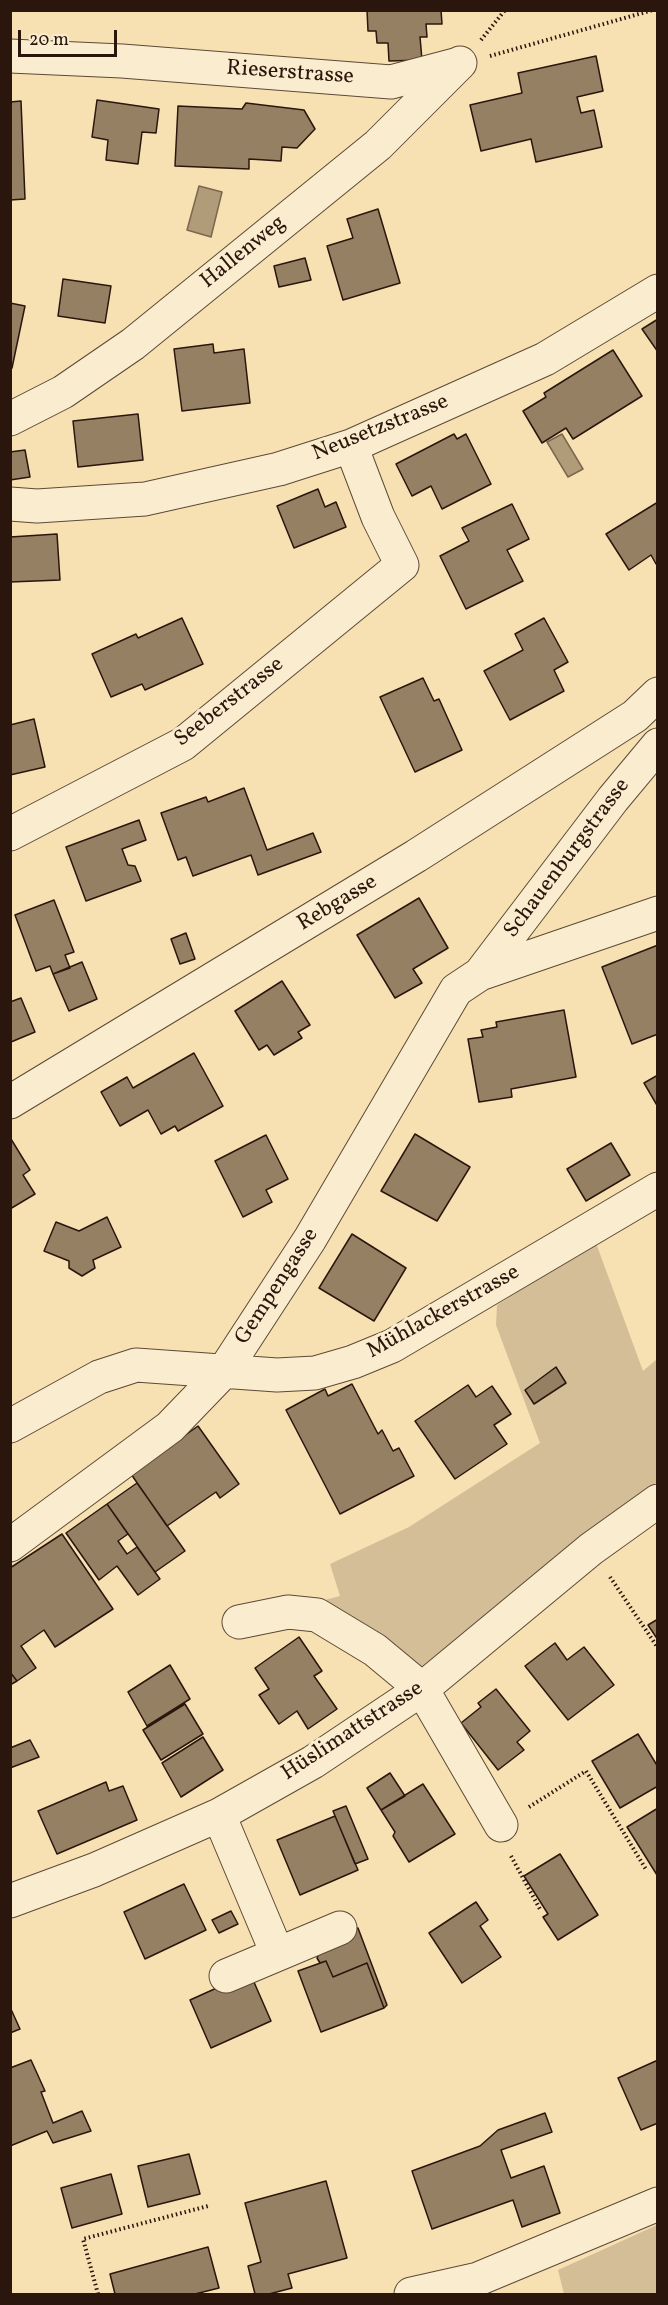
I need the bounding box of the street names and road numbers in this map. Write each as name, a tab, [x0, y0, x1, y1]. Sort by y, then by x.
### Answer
street label: Rieserstrasse	[225, 56, 355, 92]
street label: Hallenweg	[196, 211, 292, 295]
street label: Neusetzstrasse	[309, 390, 453, 468]
street label: Seeberstrasse	[170, 652, 290, 754]
street label: Schauenburgstrasse	[499, 774, 637, 944]
street label: Rebgasse	[293, 870, 383, 938]
street label: Gempengasse	[231, 1224, 325, 1350]
street label: Mühlackerstrasse	[363, 1260, 525, 1366]
street label: Hüslimattstrasse	[277, 1676, 429, 1788]

